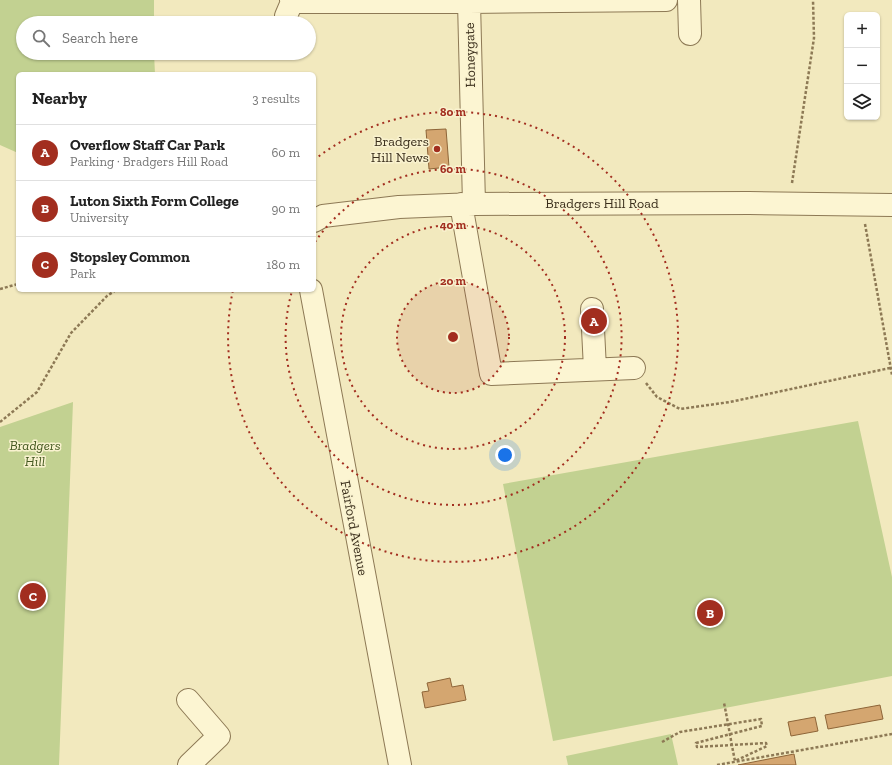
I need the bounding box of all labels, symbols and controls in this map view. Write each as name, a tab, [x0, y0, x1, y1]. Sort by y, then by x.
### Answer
map controls	[844, 12, 880, 120]
button: +	[844, 12, 880, 48]
search box	[16, 16, 316, 60]
street label: Honeygate	[461, 22, 479, 88]
icon: search	[30, 27, 52, 49]
text: Search here	[62, 29, 138, 47]
button: −	[844, 48, 880, 84]
button: layers	[844, 84, 880, 120]
text: Nearby	[32, 88, 87, 108]
text: 3 results	[252, 91, 300, 106]
text: 80 m	[440, 105, 467, 119]
place label: Bradgers Hill News	[371, 133, 429, 166]
text: Overflow Staff Car Park	[70, 136, 225, 154]
marker: Bradgers Hill News	[432, 144, 442, 154]
text: A	[41, 145, 49, 160]
text: 60 m	[271, 145, 300, 160]
text: Parking · Bradgers Hill Road	[70, 154, 228, 169]
text: 60 m	[440, 162, 467, 176]
text: Luton Sixth Form College	[70, 192, 239, 210]
street label: Bradgers Hill Road	[545, 195, 659, 212]
text: B	[41, 201, 49, 216]
text: 90 m	[271, 201, 300, 216]
text: University	[70, 210, 129, 225]
text: 40 m	[440, 218, 467, 232]
text: Stopsley Common	[70, 248, 190, 266]
text: C	[41, 257, 49, 272]
text: 180 m	[266, 257, 300, 272]
text: Park	[70, 266, 96, 281]
text: 20 m	[440, 274, 467, 288]
pin: A	[581, 306, 607, 336]
centre of rings	[446, 330, 460, 344]
park label: Bradgers Hill	[9, 437, 61, 470]
your location	[495, 445, 515, 465]
street label: Fairford Avenue	[336, 479, 372, 577]
pin: C	[20, 581, 46, 611]
pin: B	[697, 598, 723, 628]

